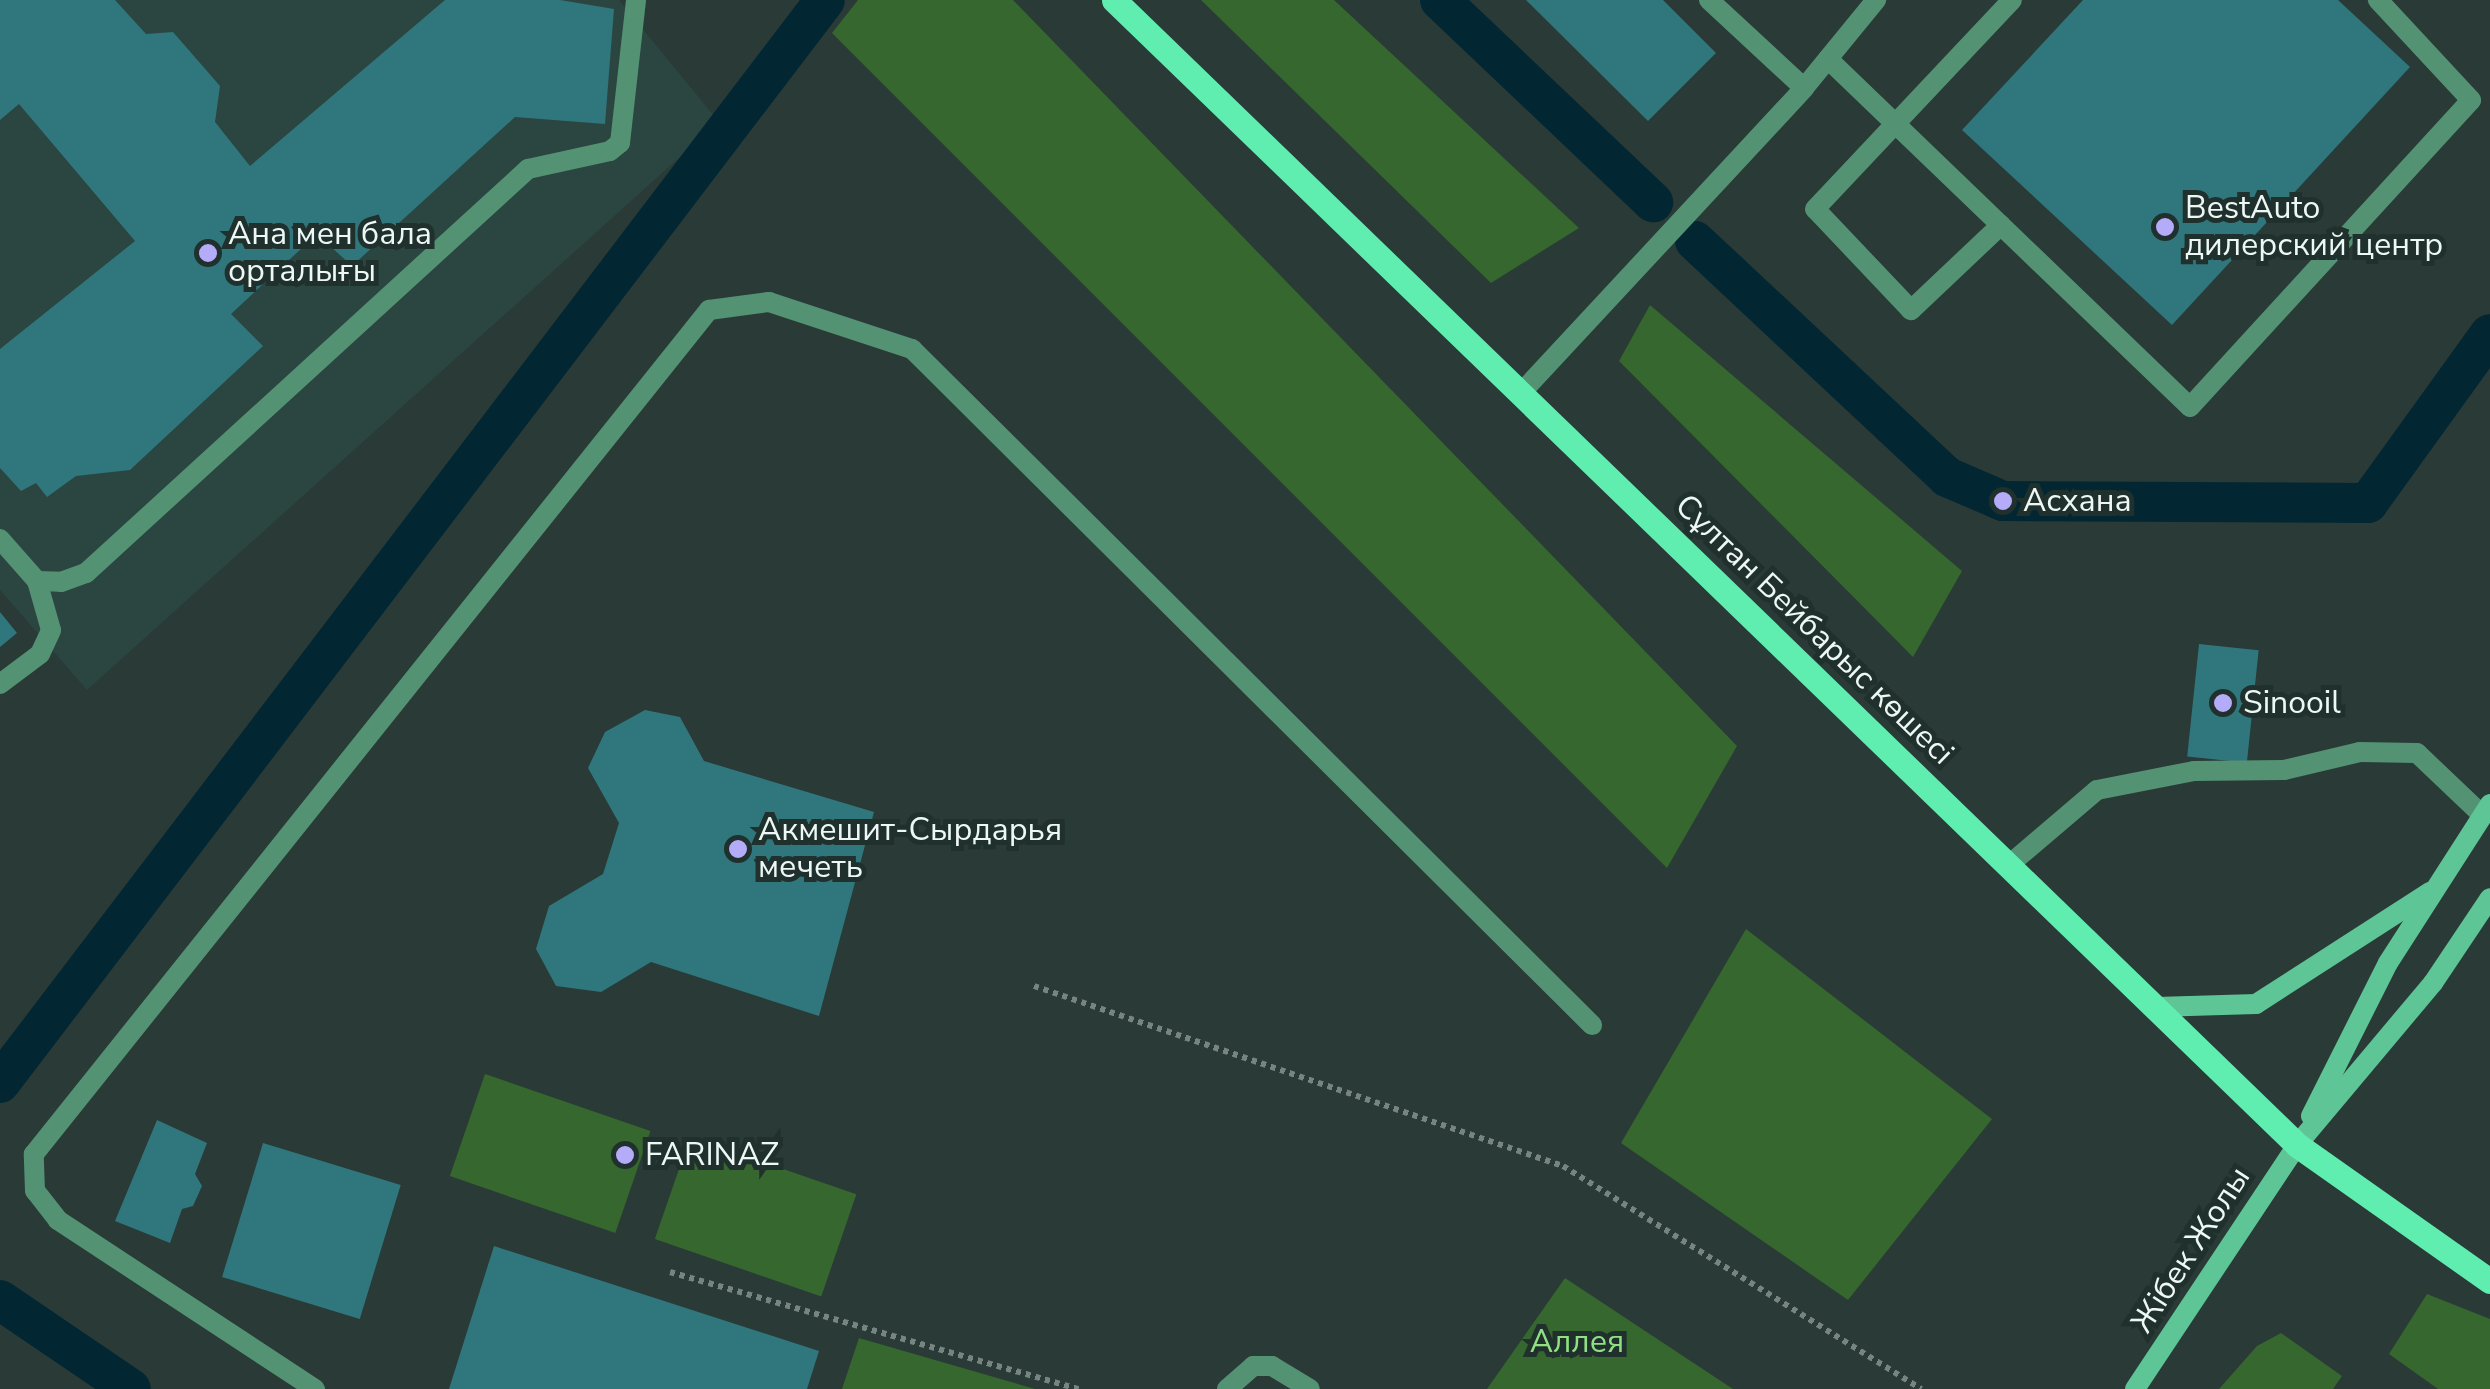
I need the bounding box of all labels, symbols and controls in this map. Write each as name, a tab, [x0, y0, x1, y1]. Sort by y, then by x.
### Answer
place label: BestAuto дилерский центр	[2185, 190, 2443, 265]
place label: Ана мен бала орталығы	[228, 216, 432, 291]
marker: BestAuto дилерский центр	[2154, 216, 2176, 238]
marker: Ана мен бала орталығы	[197, 242, 219, 264]
place label: Асхана	[2023, 482, 2132, 520]
street label: Сұлтан Бейбарыс көшесі	[1667, 487, 1961, 773]
marker: Асхана	[1992, 490, 2014, 512]
place label: Sinooil	[2243, 684, 2341, 722]
marker: Sinooil	[2212, 692, 2234, 714]
place label: Акмешит-Сырдарья мечеть	[758, 812, 1062, 887]
marker: Акмешит-Сырдарья мечеть	[727, 838, 749, 860]
place label: FARINAZ	[645, 1136, 779, 1174]
marker: FARINAZ	[614, 1144, 636, 1166]
street label: Жібек Жолы	[2123, 1160, 2259, 1340]
park label: Аллея	[1530, 1323, 1624, 1361]

